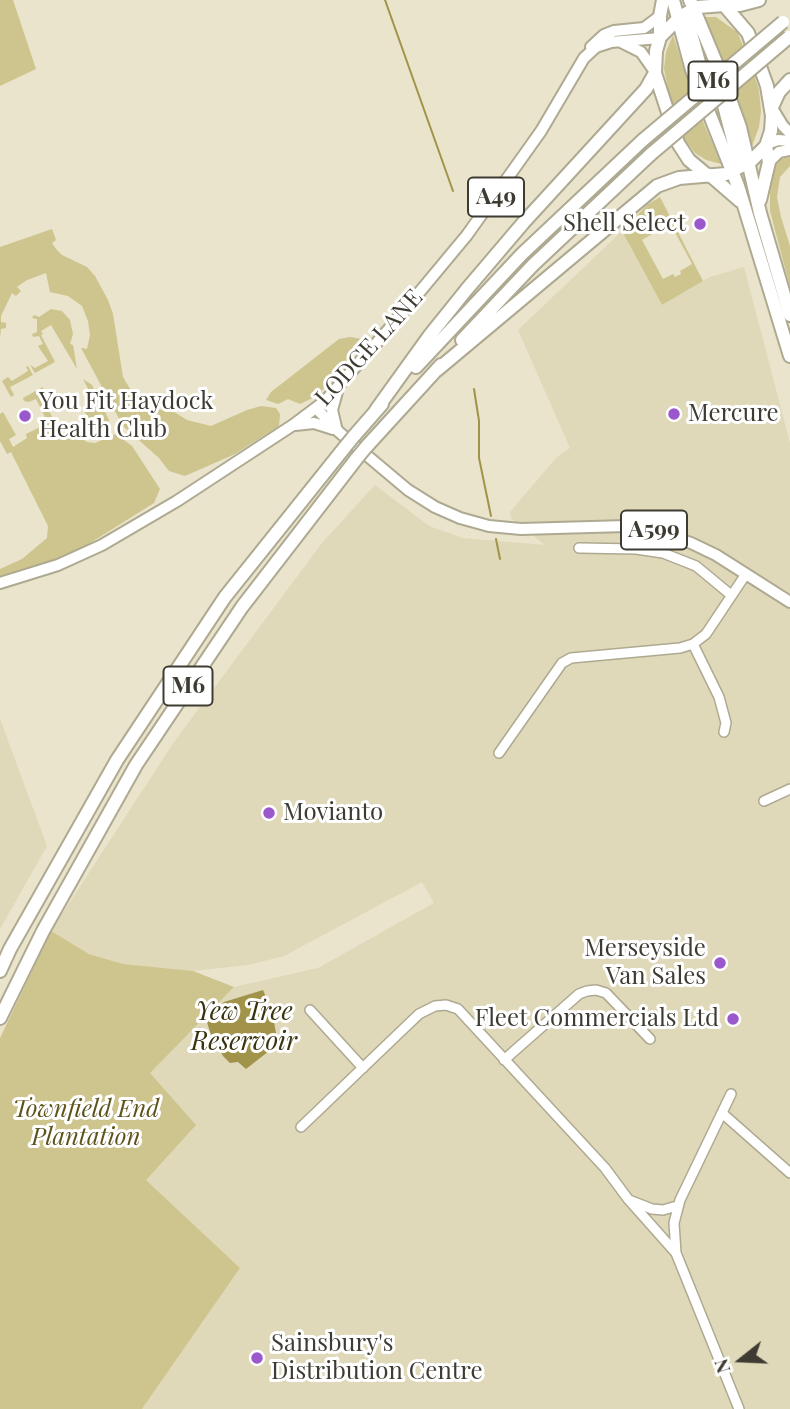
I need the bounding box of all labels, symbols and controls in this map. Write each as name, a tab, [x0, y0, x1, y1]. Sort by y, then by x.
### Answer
road number: M6	[688, 61, 738, 100]
road number: A49	[468, 178, 524, 216]
place label: Shell Select	[563, 210, 686, 238]
marker: Shell Select	[692, 216, 708, 232]
street label: LODGE LANE	[309, 284, 429, 412]
place label: You Fit Haydock Health Club	[39, 388, 214, 444]
place label: Mercure	[688, 400, 779, 428]
marker: Mercure	[666, 406, 682, 422]
marker: You Fit Haydock Health Club	[17, 408, 33, 424]
road number: A599	[621, 510, 687, 550]
road number: M6	[164, 666, 212, 706]
place label: Movianto	[283, 799, 383, 827]
marker: Movianto	[261, 805, 277, 821]
place label: Merseyside Van Sales	[584, 935, 706, 991]
marker: Merseyside Van Sales	[712, 955, 728, 971]
water label: Yew Tree Reservoir	[191, 996, 297, 1058]
place label: Fleet Commercials Ltd	[475, 1005, 719, 1033]
marker: Fleet Commercials Ltd	[725, 1011, 741, 1027]
park label: Townfield End Plantation	[13, 1096, 159, 1152]
north arrow	[706, 1325, 776, 1395]
place label: Sainsbury's Distribution Centre	[271, 1330, 483, 1386]
marker: Sainsbury's Distribution Centre	[249, 1350, 265, 1366]
text: N	[707, 1356, 736, 1377]

